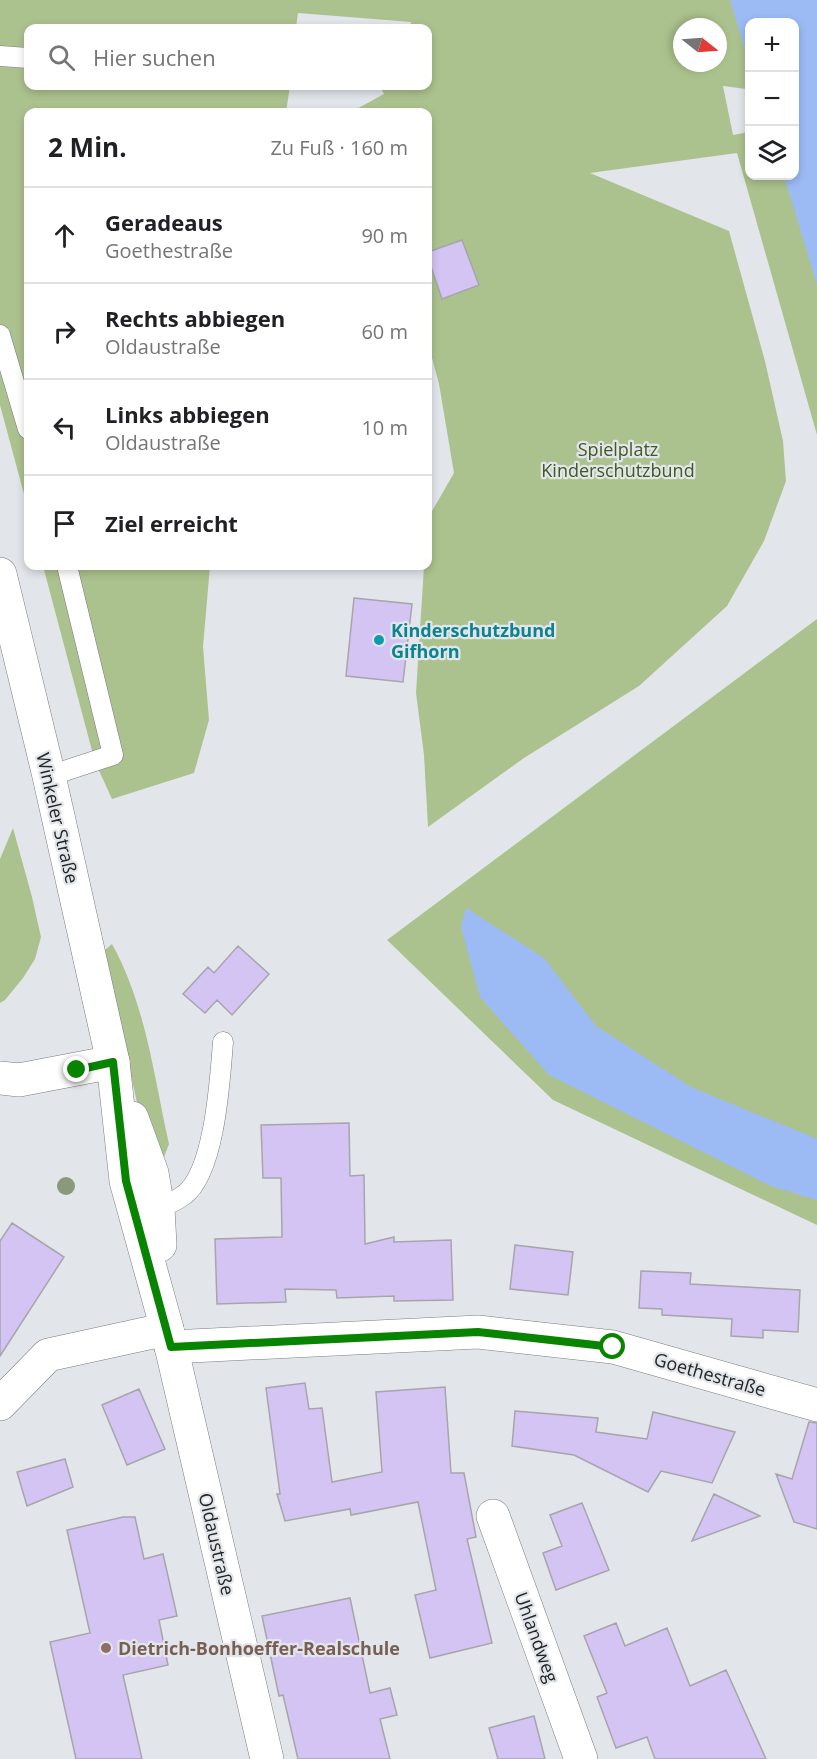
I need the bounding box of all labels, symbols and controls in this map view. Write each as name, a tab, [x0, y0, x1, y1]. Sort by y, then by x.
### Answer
north arrow	[673, 18, 727, 72]
map controls	[745, 18, 799, 180]
button: +	[745, 18, 799, 72]
search box	[24, 24, 432, 90]
icon: search	[45, 41, 78, 74]
text: Hier suchen	[93, 42, 216, 72]
button: −	[745, 72, 799, 126]
button: layers	[745, 126, 799, 180]
text: 2 Min.	[48, 129, 127, 165]
text: Zu Fuß · 160 m	[270, 134, 408, 161]
text: Geradeaus	[105, 207, 223, 237]
icon: ahead	[48, 219, 81, 252]
text: 90 m	[361, 222, 408, 249]
text: Goethestraße	[105, 237, 233, 264]
text: Rechts abbiegen	[105, 303, 285, 333]
icon: right	[48, 315, 81, 348]
text: 60 m	[361, 318, 408, 345]
text: Oldaustraße	[105, 333, 221, 360]
text: Links abbiegen	[105, 399, 270, 429]
icon: left	[48, 411, 81, 444]
text: 10 m	[361, 414, 408, 441]
text: Oldaustraße	[105, 429, 221, 456]
park label: Spielplatz Kinderschutzbund	[541, 437, 695, 482]
icon: arrive	[48, 507, 81, 540]
text: Ziel erreicht	[105, 508, 238, 538]
place label: Kinderschutzbund Gifhorn	[391, 618, 555, 663]
marker: Kinderschutzbund Gifhorn	[372, 633, 386, 647]
street label: Winkeler Straße	[31, 750, 85, 886]
route end	[63, 1056, 89, 1082]
route start	[599, 1333, 625, 1359]
street label: Goethestraße	[651, 1347, 769, 1401]
street label: Oldaustraße	[194, 1491, 240, 1597]
street label: Uhlandweg	[510, 1588, 565, 1686]
place label: Dietrich-Bonhoeffer-Realschule	[118, 1636, 400, 1660]
marker: Dietrich-Bonhoeffer-Realschule	[99, 1641, 113, 1655]

